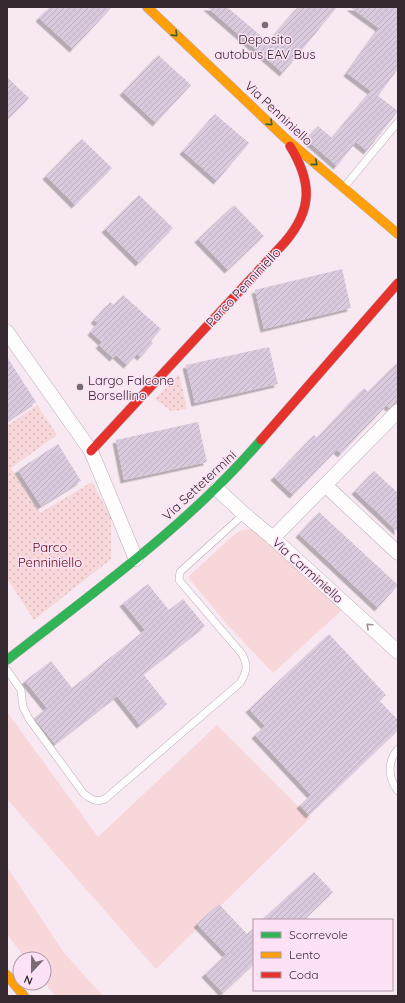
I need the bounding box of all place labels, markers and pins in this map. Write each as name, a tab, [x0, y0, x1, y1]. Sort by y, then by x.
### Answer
marker: Deposito autobus EAV Bus	[260, 20, 270, 30]
place label: Deposito autobus EAV Bus	[214, 31, 316, 62]
place label: Largo Falcone Borsellino	[88, 372, 174, 403]
marker: Largo Falcone Borsellino	[75, 382, 85, 392]

